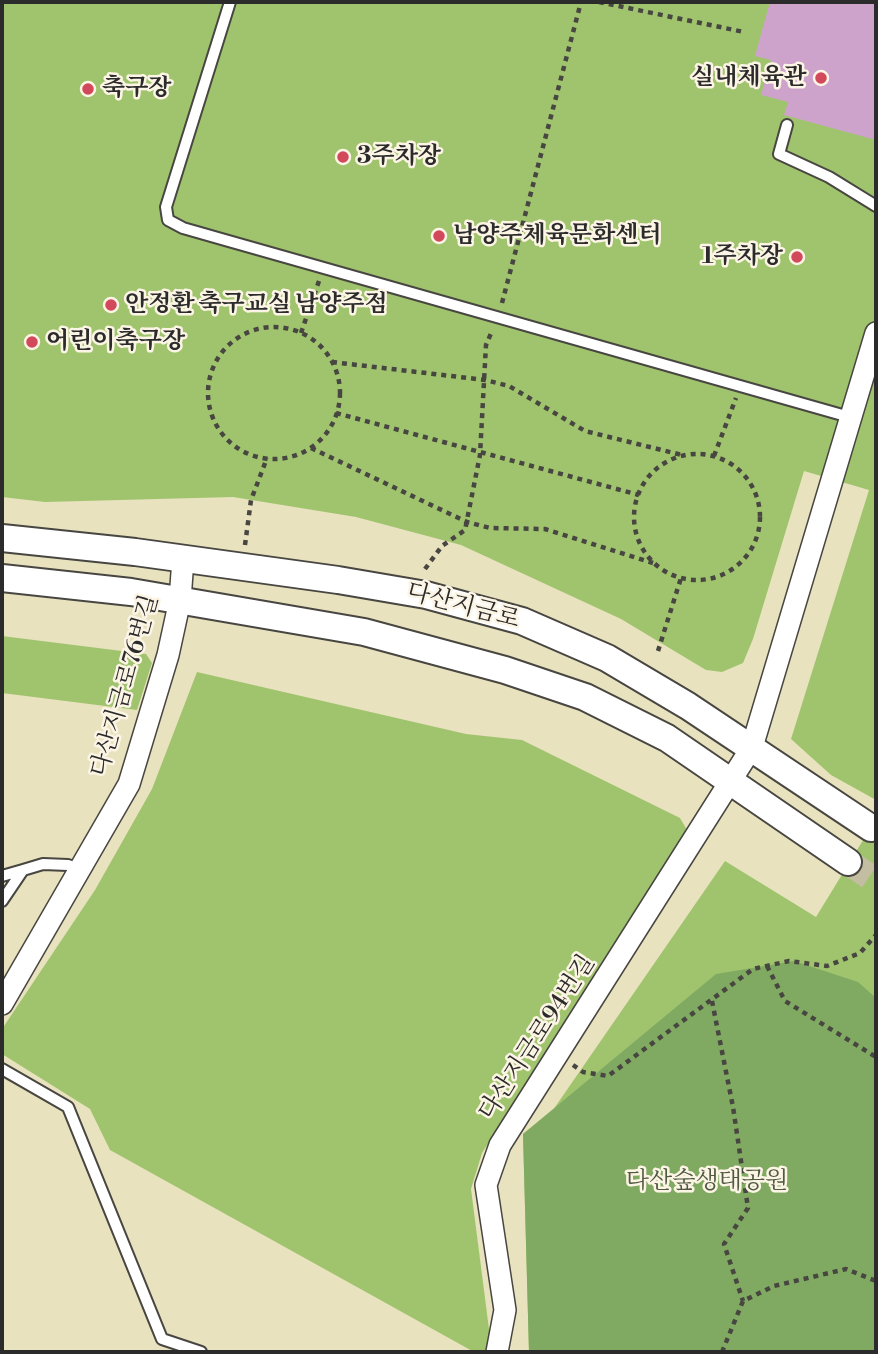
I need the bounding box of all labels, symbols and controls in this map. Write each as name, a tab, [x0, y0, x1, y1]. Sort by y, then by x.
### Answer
place label: 실내체육관	[691, 64, 807, 92]
marker: 실내체육관	[813, 70, 829, 86]
place label: 축구장	[102, 75, 172, 103]
marker: 축구장	[80, 81, 96, 97]
place label: 3주차장	[357, 143, 441, 171]
marker: 3주차장	[335, 149, 351, 165]
place label: 남양주체육문화센터	[453, 222, 662, 250]
marker: 남양주체육문화센터	[431, 228, 447, 244]
place label: 1주차장	[702, 243, 783, 271]
marker: 1주차장	[789, 249, 805, 265]
place label: 안정환 축구교실 남양주점	[125, 291, 388, 319]
marker: 안정환 축구교실 남양주점	[103, 297, 119, 313]
place label: 어린이축구장	[46, 328, 185, 356]
marker: 어린이축구장	[24, 334, 40, 350]
street label: 다산지금로	[403, 578, 523, 636]
street label: 다산지금로76번길	[86, 592, 166, 780]
street label: 다산지금로94번길	[474, 950, 602, 1126]
park label: 다산숲생태공원	[626, 1168, 788, 1196]

